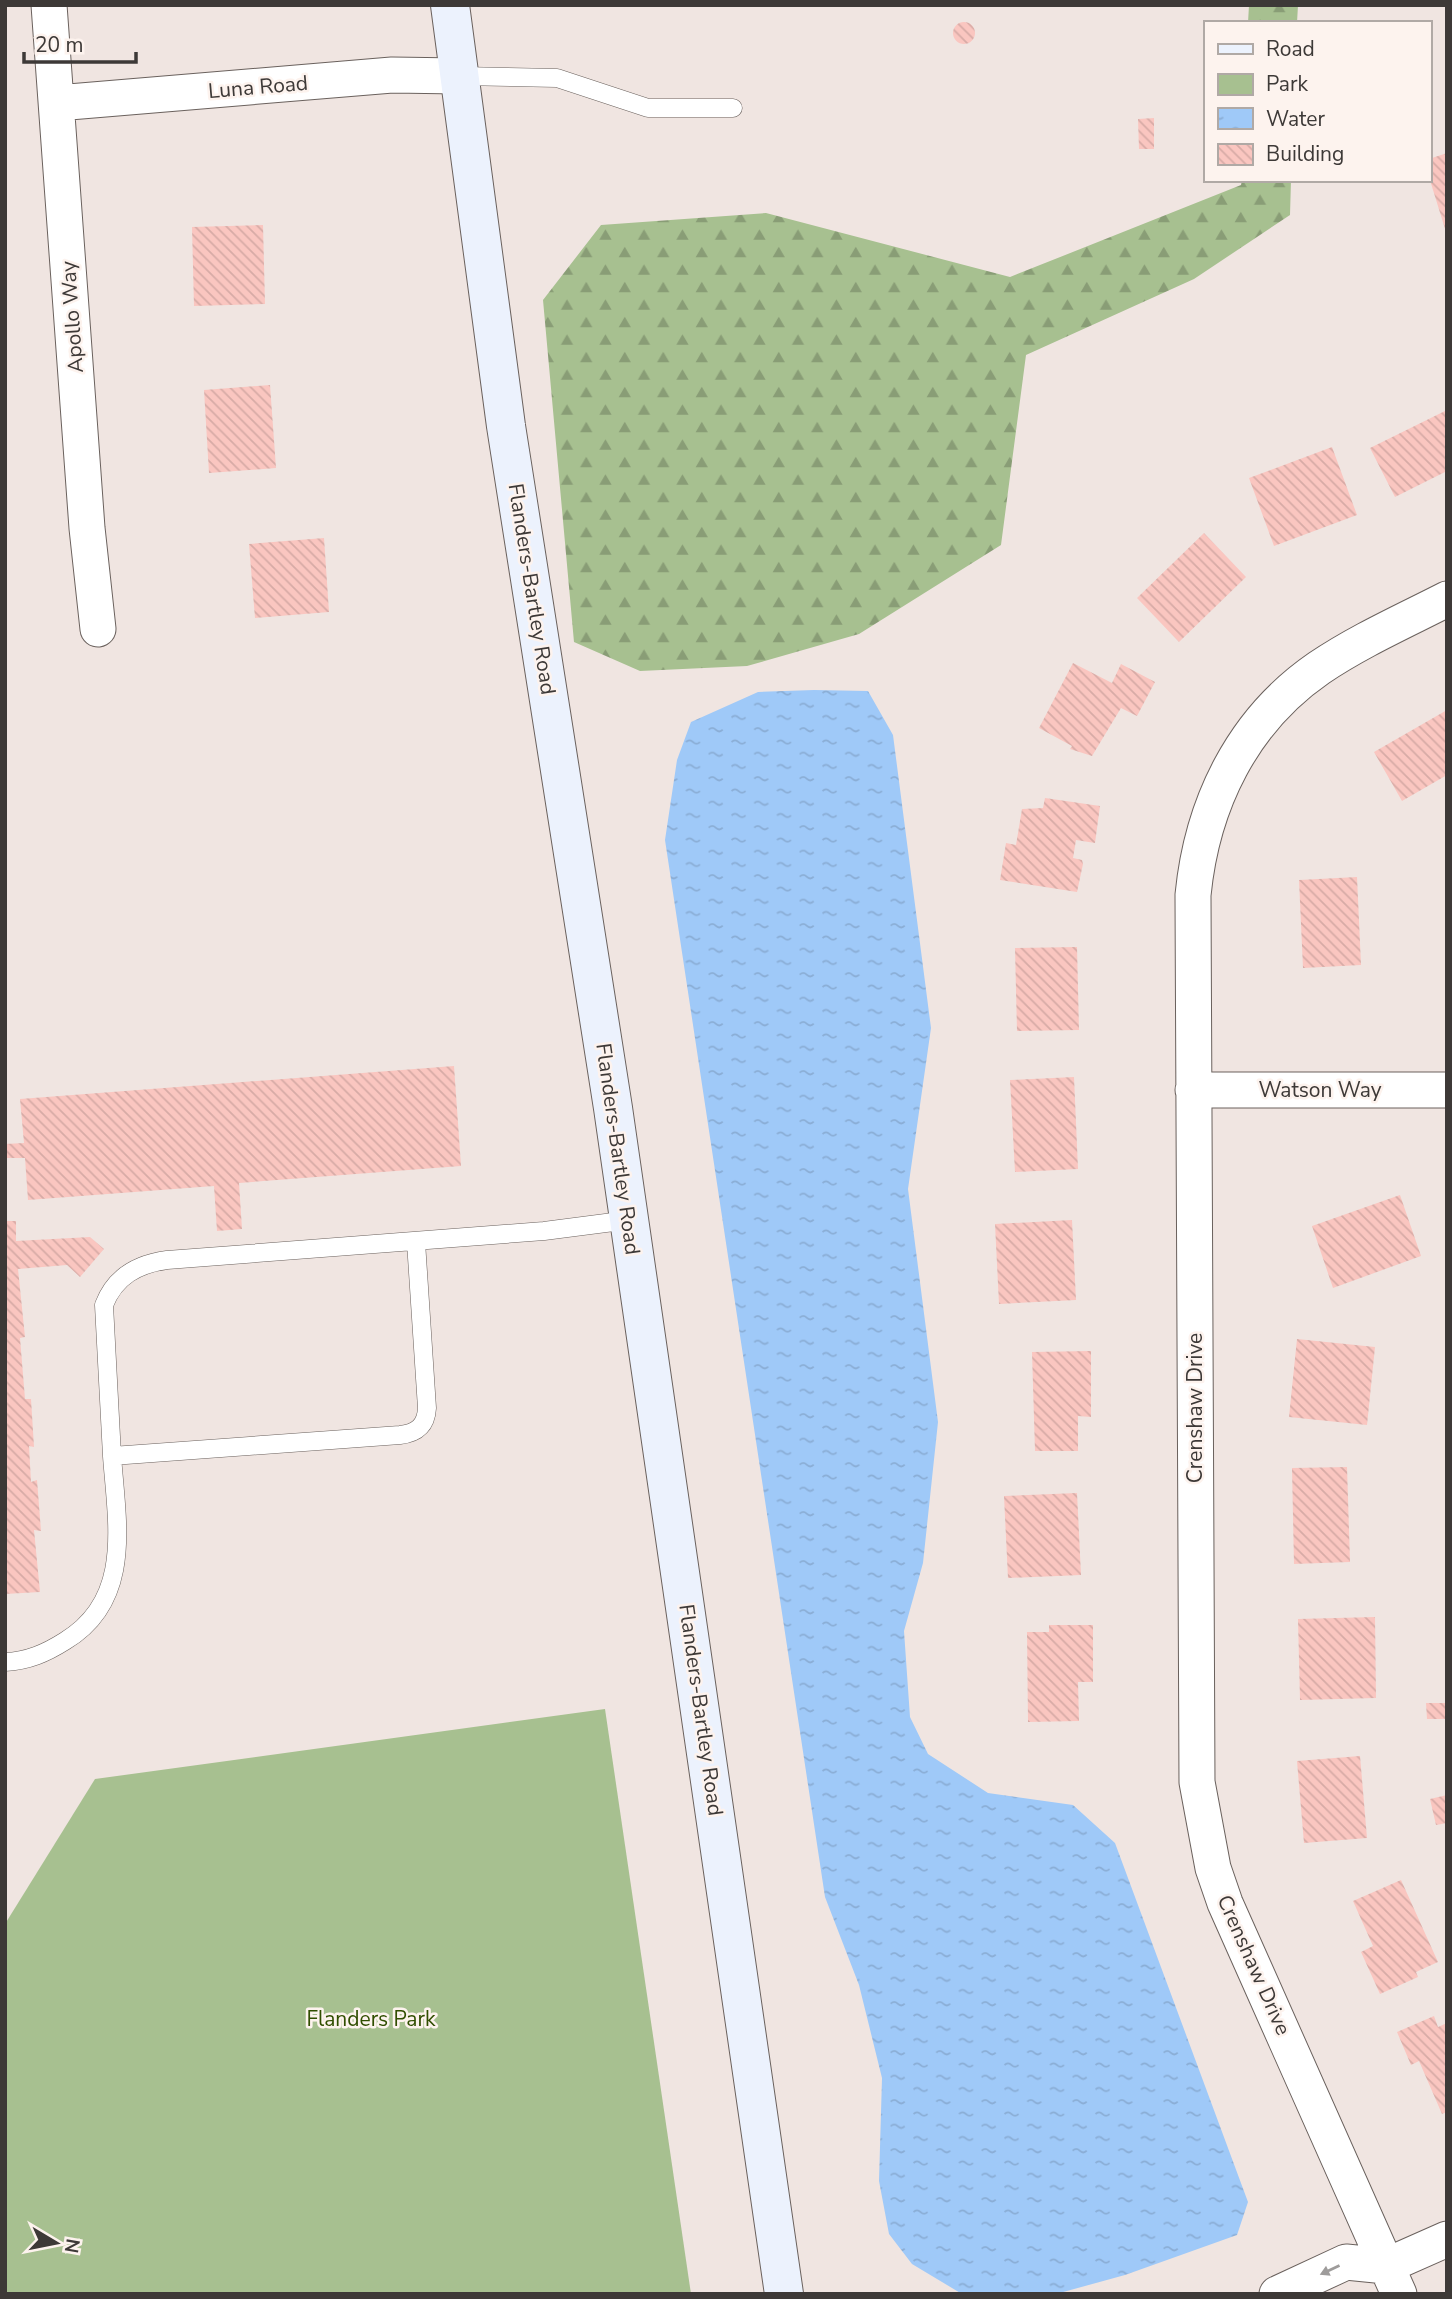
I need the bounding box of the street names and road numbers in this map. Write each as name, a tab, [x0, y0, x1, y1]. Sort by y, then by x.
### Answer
street label: Luna Road	[207, 69, 309, 105]
street label: Apollo Way	[54, 260, 90, 374]
street label: Flanders-Bartley Road	[501, 481, 563, 697]
street label: Flanders-Bartley Road	[589, 1041, 647, 1257]
street label: Watson Way	[1258, 1076, 1382, 1104]
street label: Crenshaw Drive	[1181, 1333, 1209, 1483]
street label: Flanders-Bartley Road	[672, 1602, 730, 1818]
street label: Crenshaw Drive	[1211, 1891, 1297, 2039]

